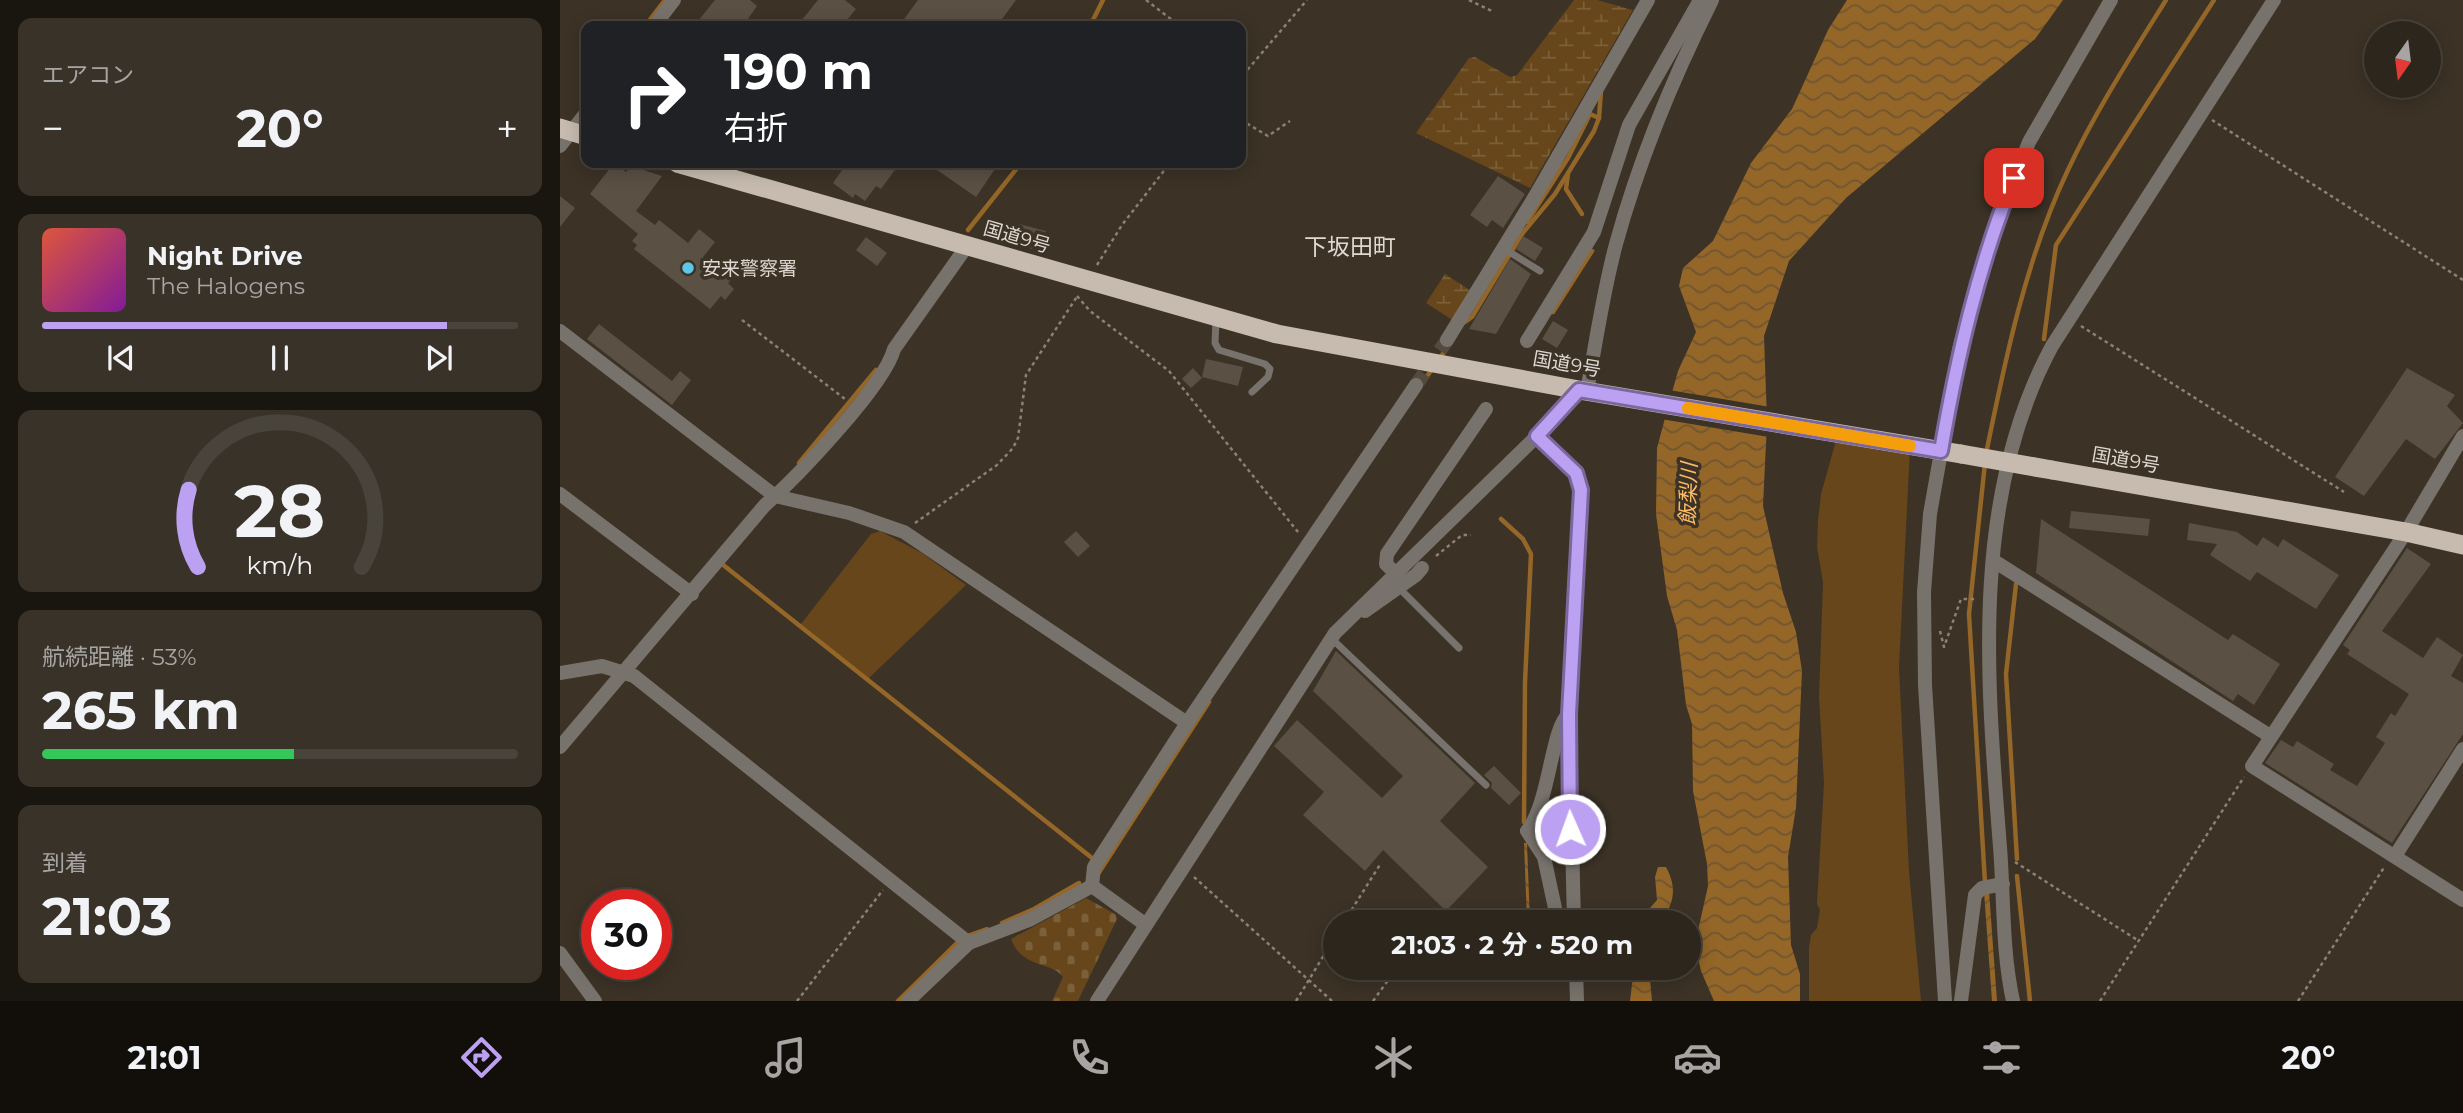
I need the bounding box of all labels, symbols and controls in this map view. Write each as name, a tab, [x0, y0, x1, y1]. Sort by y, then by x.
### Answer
north arrow	[2364, 21, 2441, 98]
map controls	[2364, 21, 2441, 98]
text: 190 m	[724, 42, 873, 101]
icon: right	[609, 49, 700, 140]
text: エアコン	[42, 61, 134, 89]
text: 20°	[236, 97, 324, 160]
text: −	[42, 105, 64, 152]
text: +	[496, 105, 518, 152]
text: 右折	[724, 108, 788, 147]
pin	[1984, 148, 2044, 208]
icon: arrive	[1995, 159, 2033, 197]
street label: 国道9号	[981, 216, 1053, 258]
district label: 下坂田町	[1304, 233, 1396, 261]
text: Night Drive	[147, 240, 303, 272]
place label: 安来警察署	[702, 257, 797, 280]
marker: 安来警察署	[680, 260, 696, 276]
text: The Halogens	[147, 272, 305, 300]
icon: previous	[102, 339, 140, 377]
icon: pause	[261, 339, 299, 377]
icon: next	[420, 339, 458, 377]
street label: 国道9号	[1531, 347, 1603, 381]
street label: 国道9号	[2090, 443, 2162, 477]
water label: 飯梨川	[1674, 460, 1702, 526]
text: 28	[235, 467, 326, 555]
text: km/h	[247, 549, 313, 579]
text: 航続距離 · 53%	[42, 643, 197, 671]
text: 265 km	[42, 679, 240, 742]
position arrow	[1533, 792, 1607, 866]
text: 到着	[42, 849, 88, 877]
text: 21:03	[42, 885, 172, 948]
speed limit sign: 30	[581, 889, 672, 980]
text: 21:03 · 2 分 · 520 m	[1391, 929, 1633, 961]
icon: directions	[457, 1033, 506, 1082]
icon: music	[761, 1033, 810, 1082]
icon: phone	[1065, 1033, 1114, 1082]
icon: climate	[1369, 1033, 1418, 1082]
icon: car	[1673, 1033, 1722, 1082]
icon: filters	[1977, 1033, 2026, 1082]
text: 21:01	[128, 1038, 202, 1077]
text: 20°	[2281, 1038, 2335, 1077]

